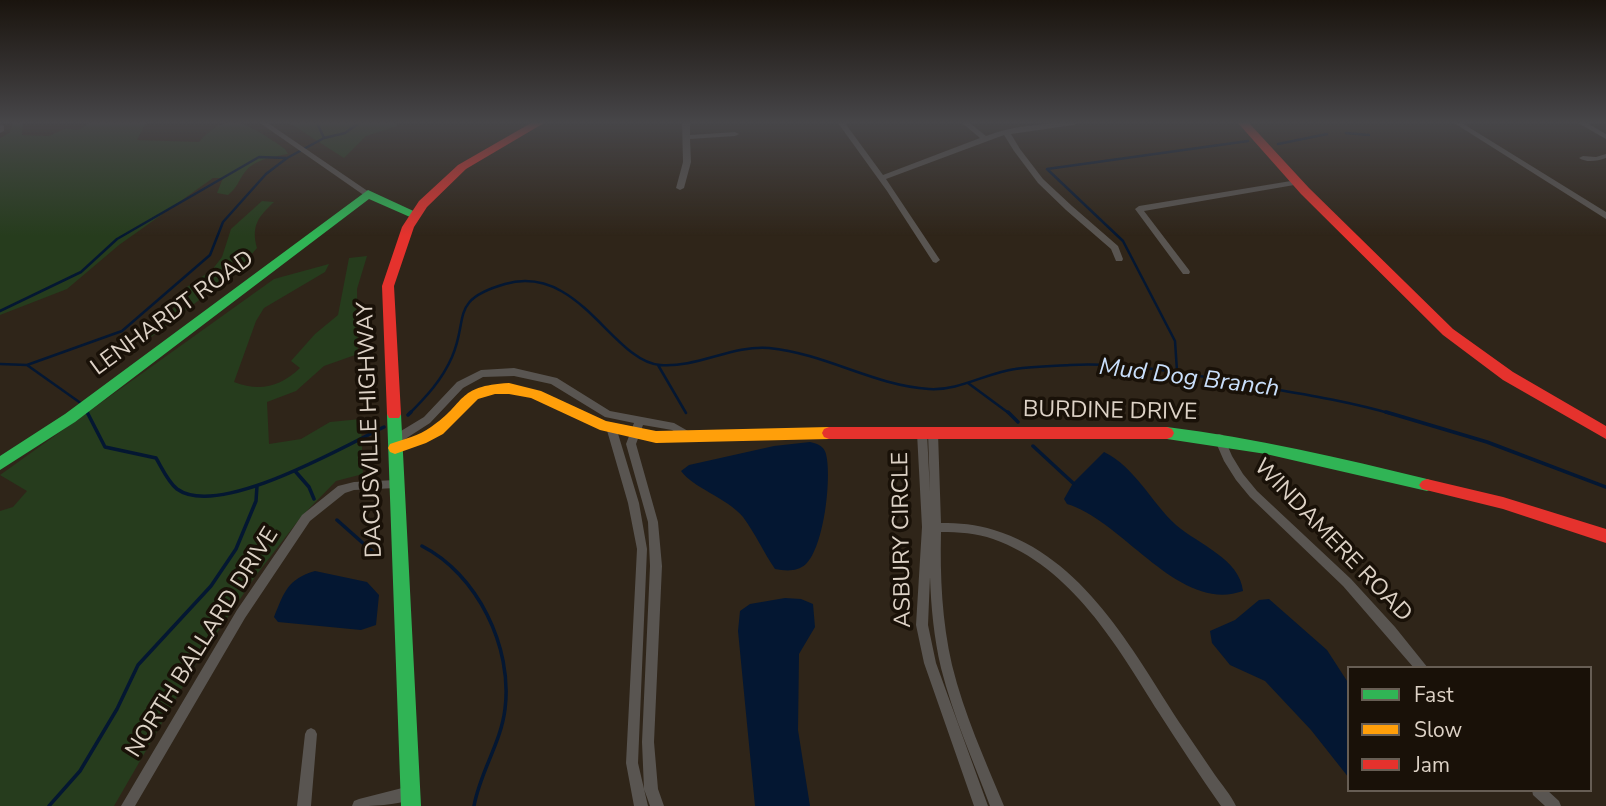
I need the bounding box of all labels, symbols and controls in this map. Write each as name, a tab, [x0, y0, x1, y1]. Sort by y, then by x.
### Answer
street label: LENHARDT ROAD	[86, 246, 260, 382]
street label: DACUSVILLE HIGHWAY	[353, 302, 389, 558]
water label: Mud Dog Branch	[1097, 354, 1281, 404]
street label: BURDINE DRIVE	[1022, 397, 1198, 427]
street label: ASBURY CIRCLE	[888, 452, 918, 628]
street label: WINDAMERE ROAD	[1247, 454, 1417, 628]
street label: NORTH BALLARD DRIVE	[121, 523, 285, 763]
legend	[1347, 666, 1592, 792]
text: Fast	[1414, 681, 1454, 709]
text: Slow	[1414, 716, 1462, 744]
text: Jam	[1414, 751, 1450, 779]

